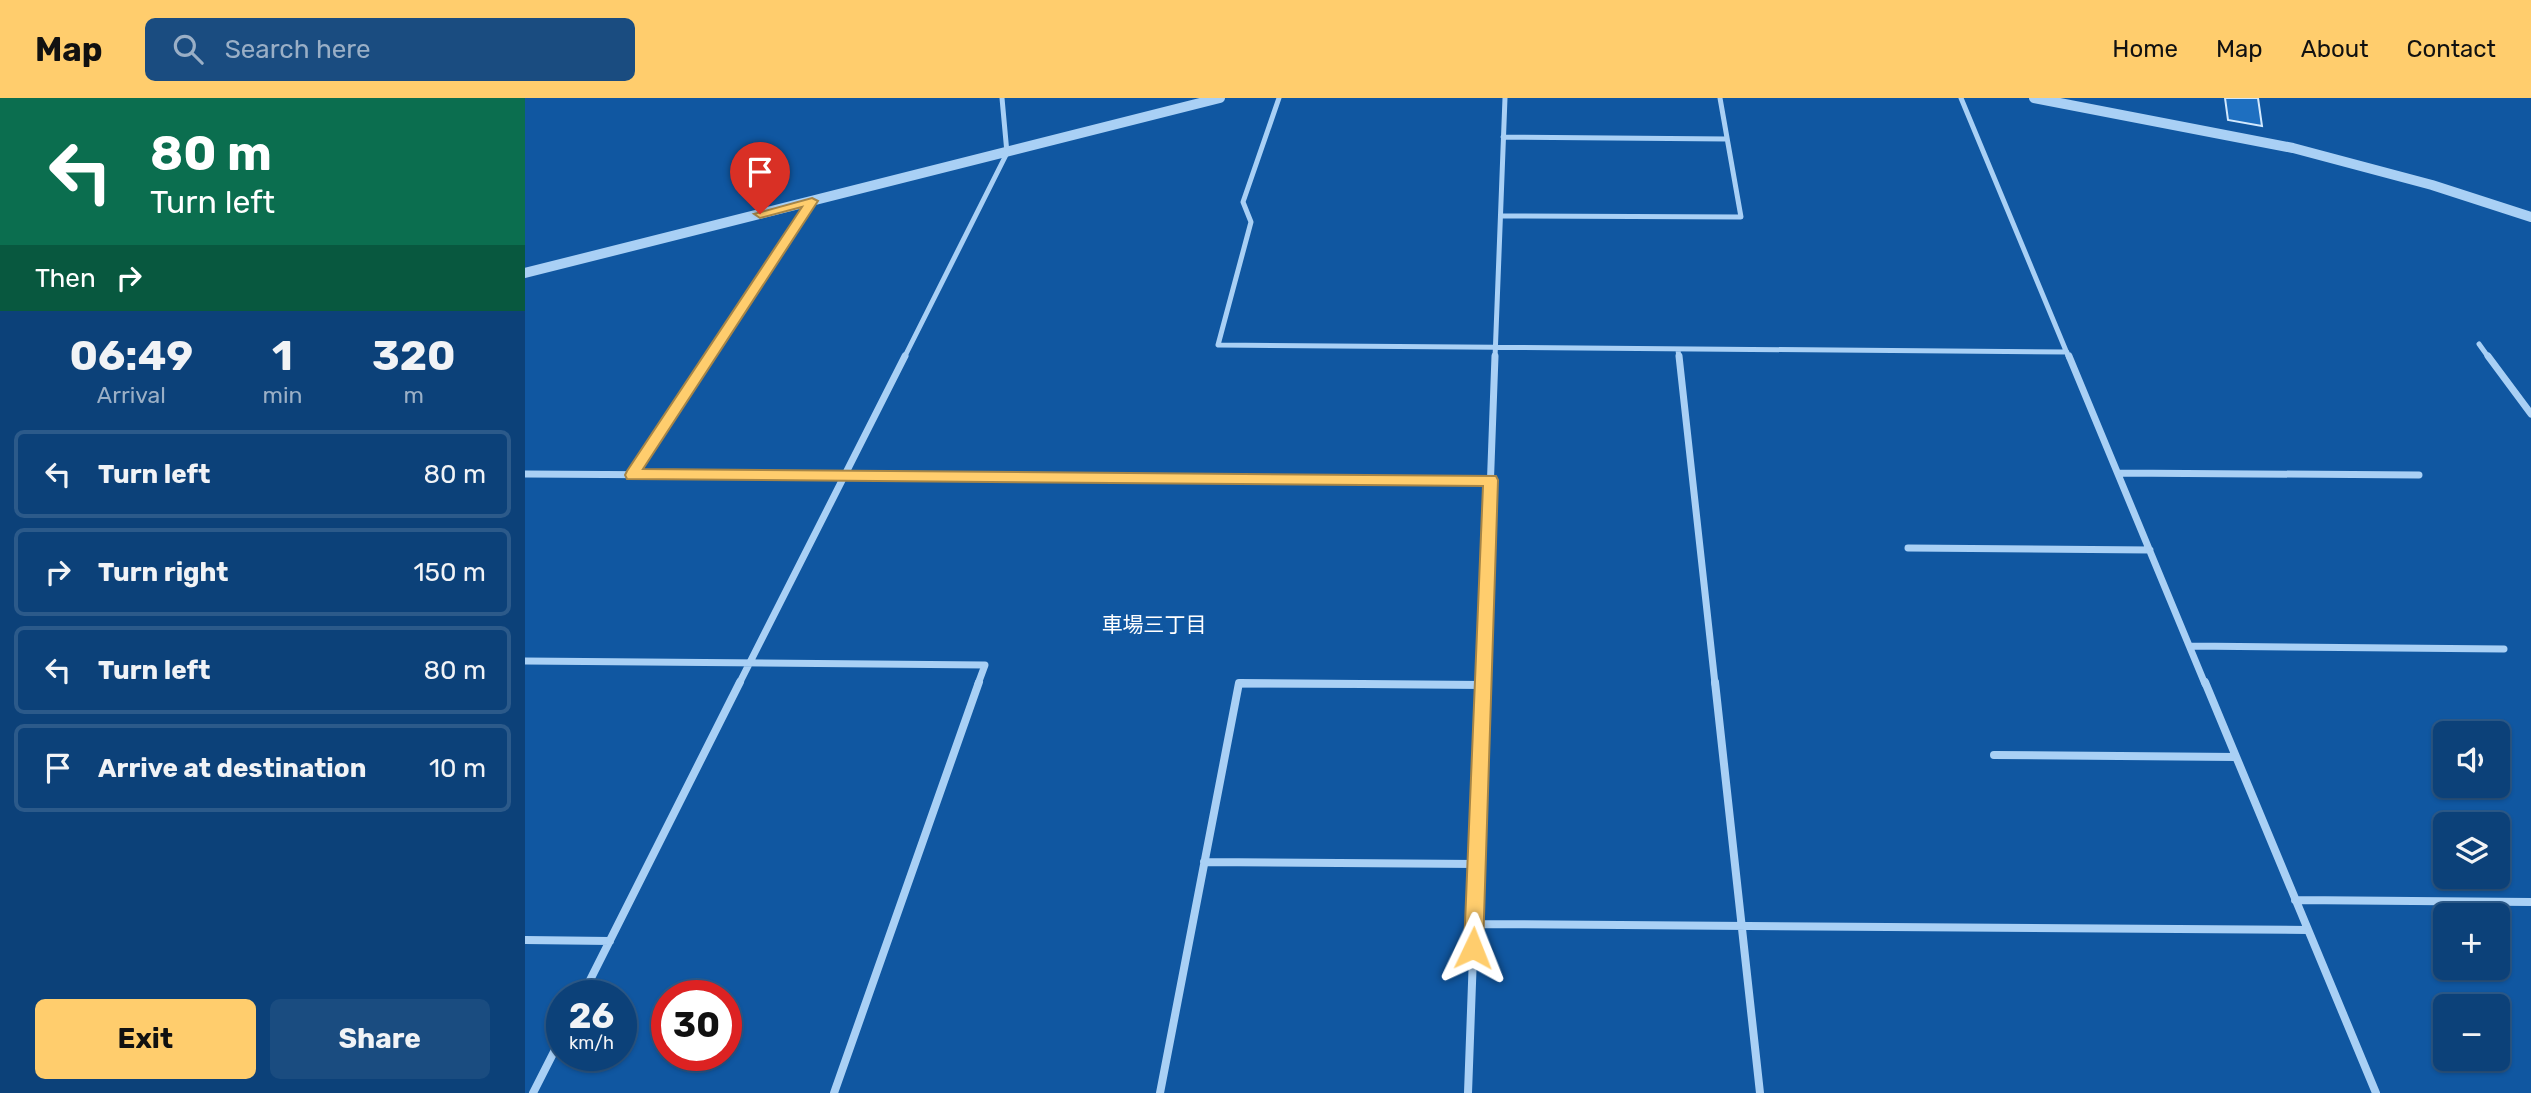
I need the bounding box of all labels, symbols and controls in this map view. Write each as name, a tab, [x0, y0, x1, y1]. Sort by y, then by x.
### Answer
search box	[145, 18, 635, 81]
text: Map	[35, 30, 103, 69]
icon: search	[169, 30, 207, 68]
text: Search here	[225, 34, 370, 65]
text: Home	[2112, 35, 2178, 63]
text: Map	[2216, 35, 2263, 63]
text: About	[2301, 35, 2369, 63]
text: Contact	[2407, 35, 2496, 63]
text: 80 m	[150, 124, 272, 182]
icon: left	[35, 126, 126, 217]
pin	[730, 142, 790, 214]
icon: arrive	[741, 153, 779, 191]
text: Turn left	[150, 183, 275, 221]
icon: right	[110, 259, 148, 297]
text: Then	[35, 263, 96, 294]
text: 06:49	[69, 331, 193, 381]
text: 1	[272, 331, 293, 381]
text: 320	[372, 331, 456, 381]
text: Arrival	[97, 381, 166, 409]
text: min	[263, 381, 303, 409]
text: m	[404, 381, 424, 409]
icon: left	[39, 455, 77, 493]
text: Turn left	[98, 459, 210, 490]
text: 80 m	[423, 459, 486, 490]
icon: right	[39, 553, 77, 591]
text: Turn right	[98, 557, 228, 588]
text: 150 m	[413, 557, 486, 588]
district label: 車場三丁目	[1102, 612, 1207, 637]
icon: left	[39, 651, 77, 689]
text: Turn left	[98, 655, 210, 686]
text: 80 m	[423, 655, 486, 686]
map controls	[2433, 721, 2510, 1071]
button: sound	[2433, 721, 2510, 798]
icon: arrive	[39, 749, 77, 787]
text: Arrive at destination	[98, 753, 366, 784]
text: 10 m	[429, 753, 486, 784]
button: layers	[2433, 812, 2510, 889]
button: +	[2433, 903, 2510, 980]
position arrow	[1436, 911, 1510, 985]
speed limit sign: 30	[651, 980, 742, 1071]
button: −	[2433, 994, 2510, 1071]
text: 26	[569, 995, 614, 1037]
button: Exit	[35, 999, 256, 1079]
button: Share	[270, 999, 490, 1079]
text: km/h	[569, 1032, 614, 1054]

